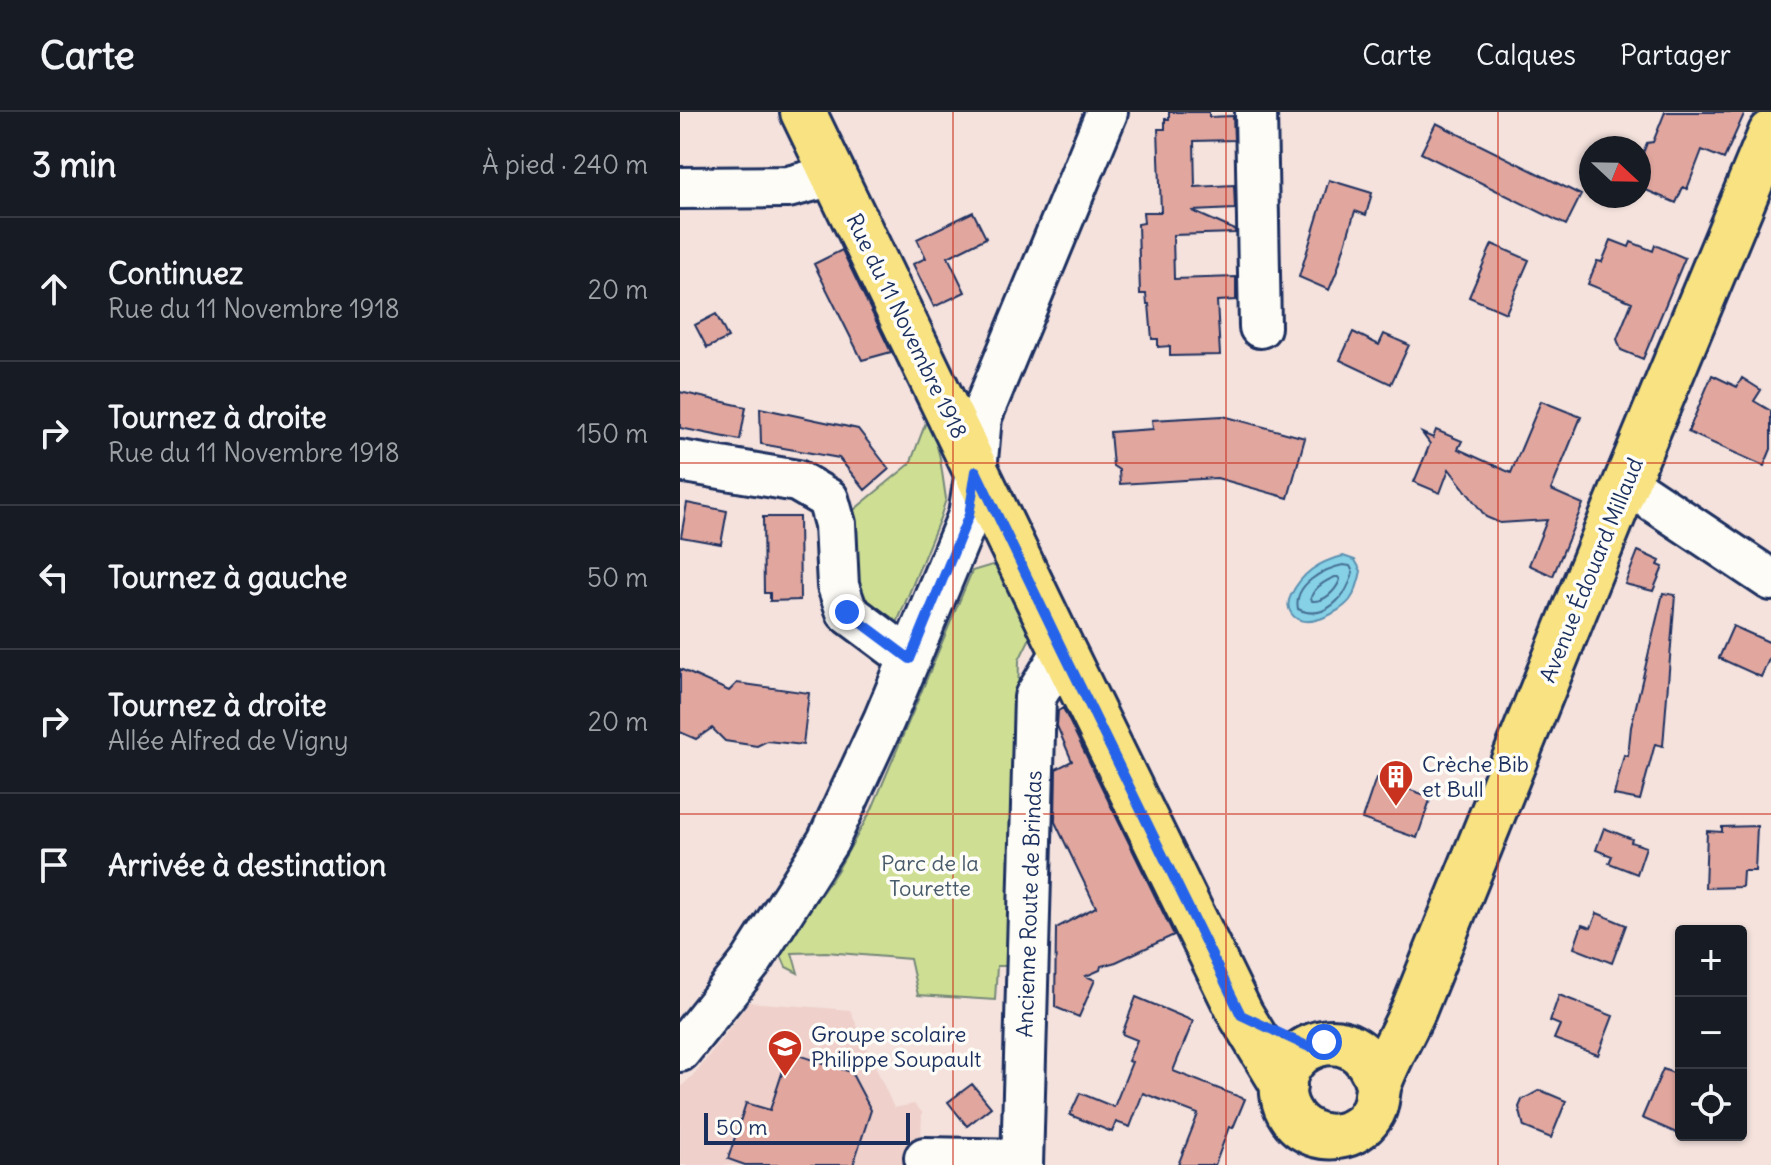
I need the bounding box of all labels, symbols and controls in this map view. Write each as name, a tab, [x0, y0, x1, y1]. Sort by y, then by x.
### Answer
text: Carte	[40, 32, 135, 79]
text: Carte	[1362, 37, 1432, 73]
text: Calques	[1476, 37, 1576, 73]
text: Partager	[1620, 37, 1731, 73]
north arrow	[1579, 136, 1651, 208]
text: 3 min	[32, 143, 117, 186]
text: À pied · 240 m	[482, 148, 648, 181]
street label: Rue du 11 Novembre 1918	[840, 209, 974, 443]
text: Continuez	[108, 254, 243, 292]
icon: ahead	[32, 267, 76, 311]
text: 20 m	[588, 273, 648, 306]
text: Rue du 11 Novembre 1918	[108, 292, 400, 325]
text: Tournez à droite	[108, 398, 327, 436]
icon: right	[32, 411, 76, 455]
text: 150 m	[577, 417, 648, 450]
text: Rue du 11 Novembre 1918	[108, 436, 400, 469]
street label: Avenue Édouard Millaud	[1533, 454, 1649, 686]
icon: left	[32, 555, 76, 599]
text: Tournez à gauche	[108, 558, 348, 596]
text: 50 m	[587, 561, 648, 594]
route end	[829, 594, 865, 630]
text: Tournez à droite	[108, 686, 327, 724]
icon: right	[32, 699, 76, 743]
text: 20 m	[588, 705, 648, 738]
text: Allée Alfred de Vigny	[108, 724, 349, 757]
place label: Crèche Bib et Bull	[1422, 750, 1529, 803]
building icon: Crèche Bib et Bull	[1377, 758, 1415, 808]
street label: Ancienne Route de Brindas	[1010, 770, 1048, 1038]
icon: arrive	[32, 843, 76, 887]
text: Arrivée à destination	[108, 846, 386, 884]
park label: Parc de la Tourette	[881, 849, 979, 902]
map controls	[1675, 925, 1747, 1141]
button: +	[1675, 925, 1747, 997]
button: −	[1675, 997, 1747, 1069]
place label: Groupe scolaire Philippe Soupault	[811, 1020, 982, 1073]
route start	[1306, 1024, 1342, 1060]
school or university icon: Groupe scolaire Philippe Soupault	[766, 1028, 804, 1078]
button: locate	[1675, 1069, 1747, 1141]
scale bar	[704, 1109, 910, 1145]
text: 50 m	[716, 1113, 768, 1141]

